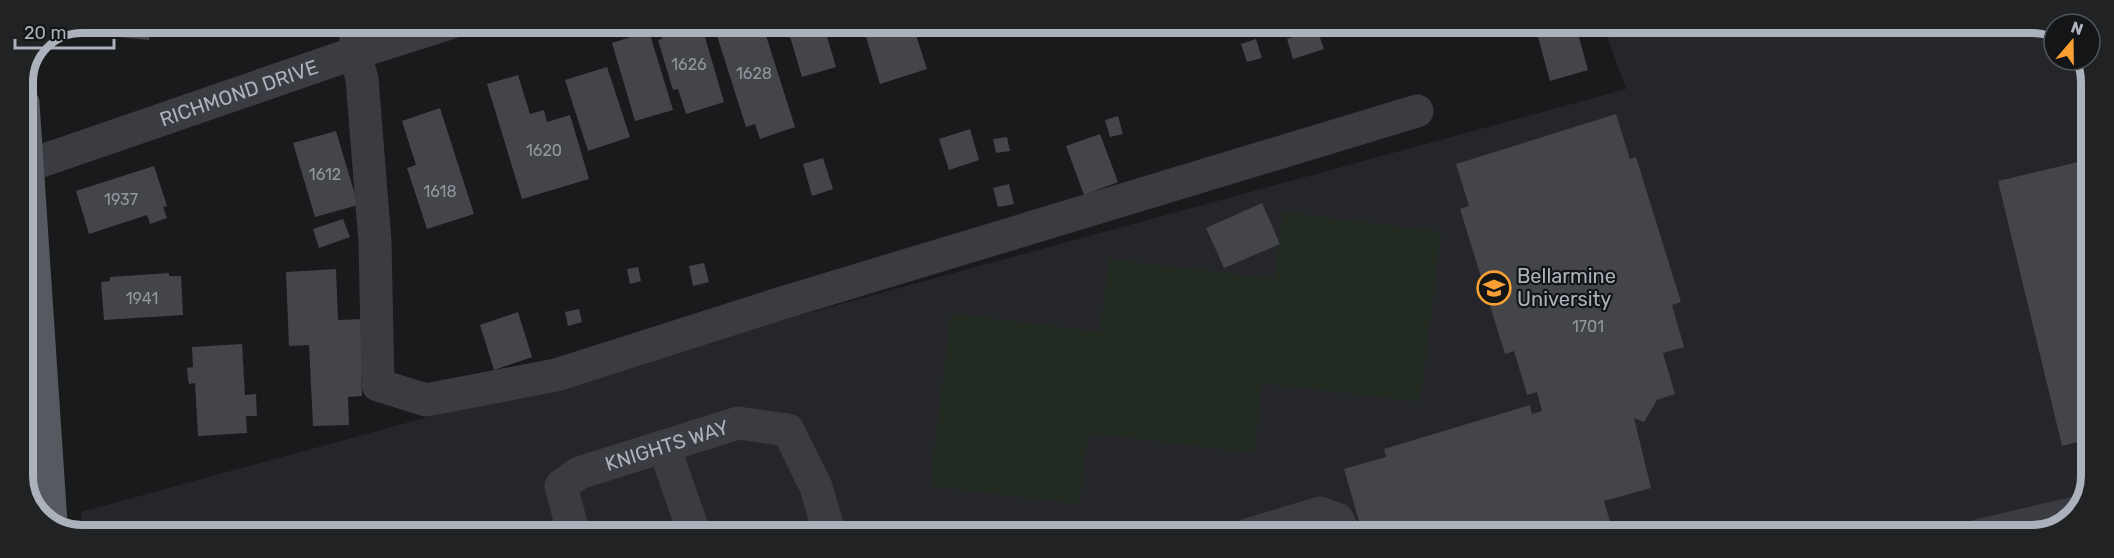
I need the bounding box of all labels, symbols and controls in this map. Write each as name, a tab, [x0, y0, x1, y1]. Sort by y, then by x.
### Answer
scale bar	[15, 12, 114, 50]
north arrow	[2042, 12, 2102, 72]
text: N	[2068, 17, 2086, 39]
text: 20 m	[24, 22, 66, 44]
street label: RICHMOND DRIVE	[156, 55, 321, 131]
house number: 1626	[671, 55, 707, 74]
house number: 1628	[736, 64, 772, 83]
house number: 1620	[526, 141, 562, 160]
house number: 1612	[309, 165, 341, 184]
house number: 1618	[423, 182, 457, 201]
house number: 1937	[104, 190, 138, 209]
place label: Bellarmine University	[1517, 264, 1616, 311]
school or university icon: Bellarmine University	[1476, 270, 1512, 306]
house number: 1941	[126, 289, 158, 308]
house number: 1701	[1572, 317, 1604, 336]
street label: KNIGHTS WAY	[602, 415, 732, 476]

